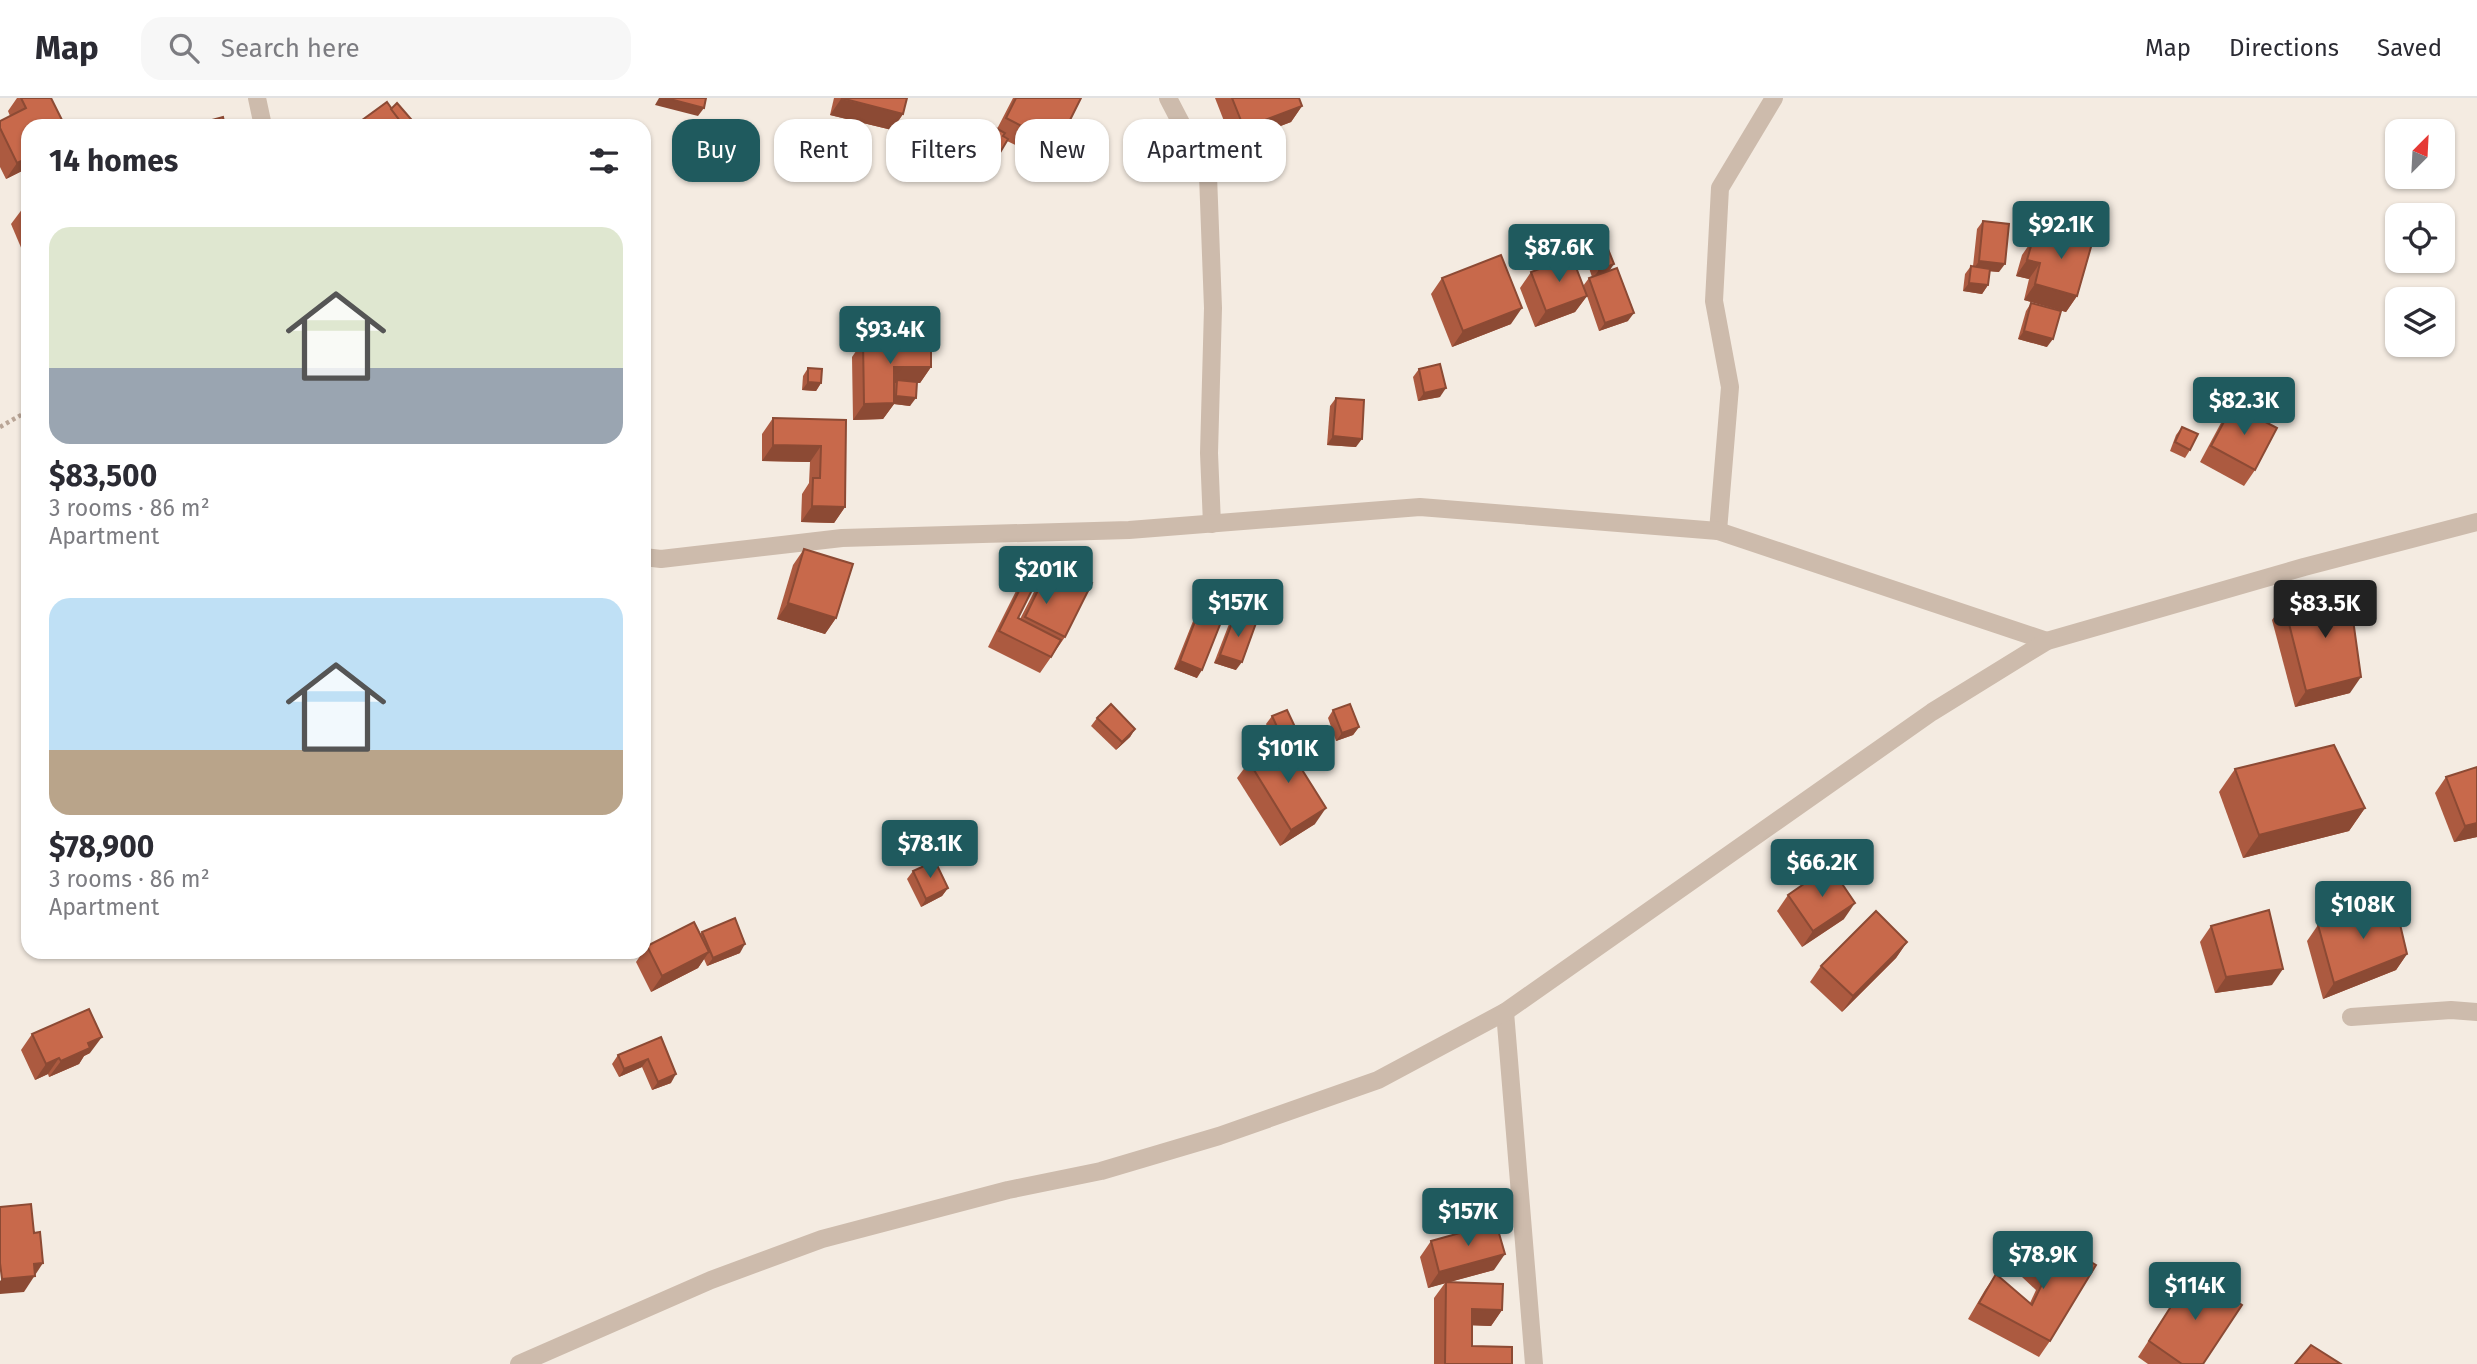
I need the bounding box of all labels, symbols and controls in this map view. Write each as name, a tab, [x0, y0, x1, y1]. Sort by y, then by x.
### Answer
search box	[141, 17, 631, 80]
text: Map	[35, 28, 99, 68]
icon: search	[165, 29, 203, 67]
text: Search here	[221, 33, 360, 64]
text: Map	[2145, 34, 2191, 62]
text: Directions	[2229, 34, 2339, 62]
text: Saved	[2377, 34, 2442, 62]
chip: Buy	[672, 119, 760, 182]
chip: Rent	[774, 119, 872, 182]
chip: Filters	[886, 119, 1001, 182]
chip: New	[1015, 119, 1109, 182]
chip: Apartment	[1123, 119, 1286, 182]
north arrow	[2385, 119, 2455, 189]
map controls	[2385, 119, 2455, 357]
icon: filters	[585, 142, 623, 180]
text: 14 homes	[49, 143, 178, 179]
pin: $92.1K	[2004, 202, 2118, 261]
button: locate	[2385, 203, 2455, 273]
text: $92.1K	[2029, 210, 2094, 238]
pin: $87.6K	[1502, 225, 1616, 284]
text: $87.6K	[1524, 233, 1594, 261]
icon: home	[273, 273, 399, 399]
button: layers	[2385, 287, 2455, 357]
pin: $93.4K	[833, 306, 947, 366]
text: $93.4K	[855, 315, 925, 343]
pin: $82.3K	[2187, 378, 2301, 437]
text: $82.3K	[2209, 386, 2279, 414]
text: $83,500	[49, 458, 157, 494]
text: 3 rooms · 86 m²	[49, 494, 210, 522]
text: Apartment	[49, 522, 159, 550]
pin: $201K	[997, 546, 1095, 606]
text: $201K	[1015, 555, 1077, 583]
pin: $157K	[1189, 580, 1287, 639]
pin: $83.5K	[2268, 580, 2382, 640]
text: $157K	[1208, 588, 1268, 616]
text: $83.5K	[2290, 589, 2360, 617]
icon: home	[273, 644, 399, 770]
pin: $101K	[1239, 726, 1337, 785]
text: $101K	[1258, 734, 1318, 762]
pin: $78.1K	[873, 820, 987, 880]
text: $78,900	[49, 829, 154, 865]
text: $78.1K	[898, 829, 962, 857]
pin: $66.2K	[1765, 840, 1879, 899]
text: $66.2K	[1787, 848, 1857, 876]
text: 3 rooms · 86 m²	[49, 865, 210, 893]
pin: $108K	[2314, 882, 2412, 941]
text: $108K	[2331, 890, 2395, 918]
text: Apartment	[49, 893, 159, 921]
pin: $157K	[1419, 1188, 1517, 1248]
text: $157K	[1438, 1197, 1498, 1225]
pin: $78.9K	[1986, 1232, 2100, 1291]
text: $78.9K	[2009, 1240, 2077, 1268]
pin: $114K	[2146, 1262, 2244, 1322]
text: $114K	[2165, 1271, 2225, 1299]

